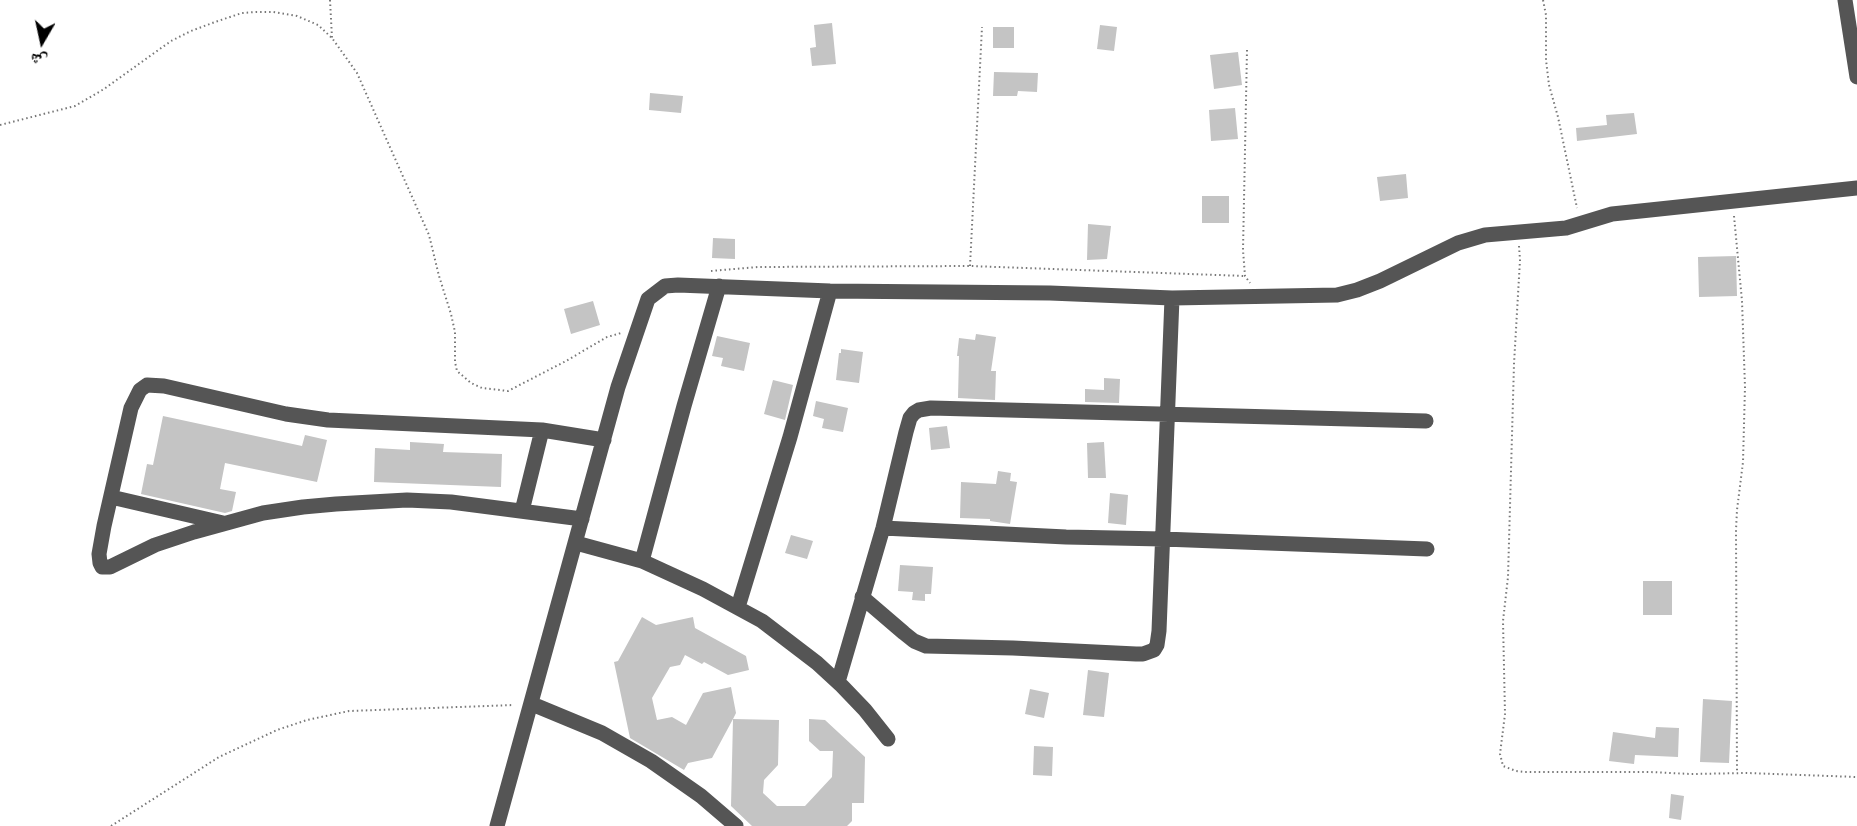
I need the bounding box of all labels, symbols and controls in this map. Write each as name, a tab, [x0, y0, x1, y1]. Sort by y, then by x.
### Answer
north arrow	[12, 12, 72, 72]
text: ش	[29, 50, 49, 71]

